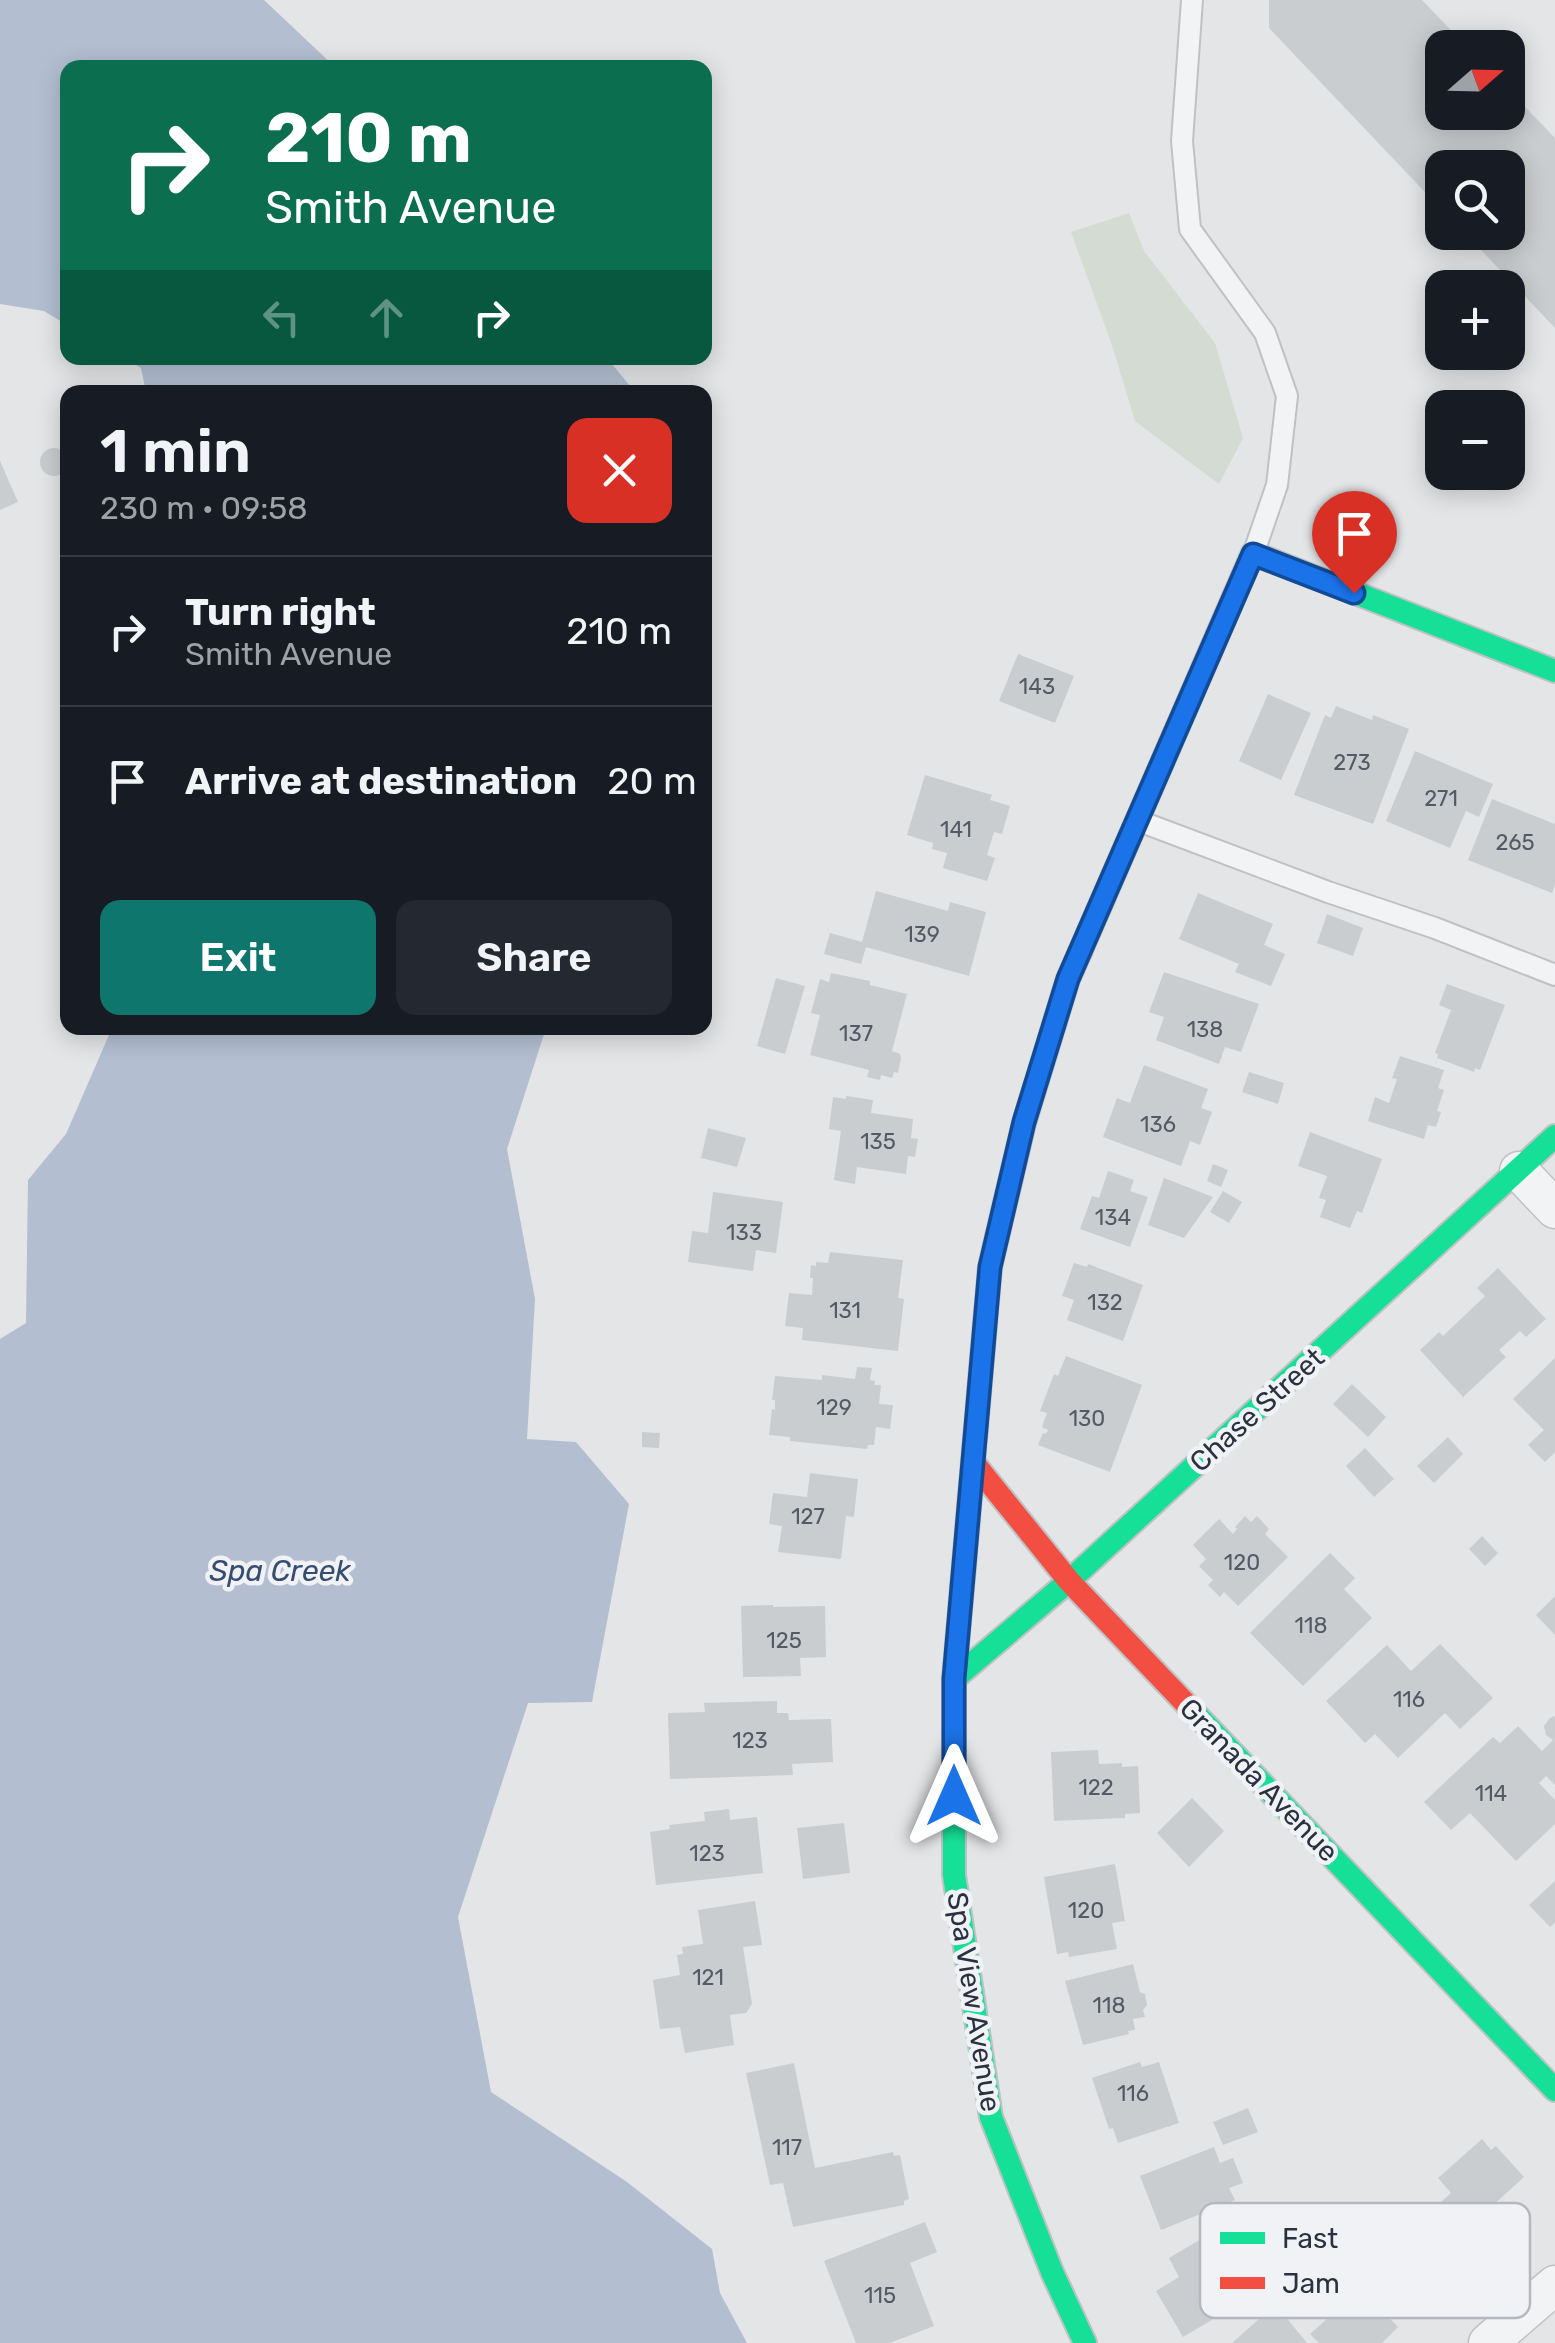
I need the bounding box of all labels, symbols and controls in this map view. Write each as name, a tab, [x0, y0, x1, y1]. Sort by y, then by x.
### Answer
north arrow	[1425, 30, 1525, 130]
map controls	[1425, 30, 1525, 490]
text: 210 m	[265, 97, 472, 180]
icon: right	[100, 100, 230, 230]
button: search	[1425, 150, 1525, 250]
text: Smith Avenue	[265, 181, 556, 234]
button: +	[1425, 270, 1525, 370]
icon: left	[254, 290, 309, 345]
icon: ahead	[359, 290, 414, 345]
icon: right	[464, 290, 519, 345]
button: −	[1425, 390, 1525, 490]
text: 1 min	[100, 416, 251, 487]
button: close	[567, 418, 672, 523]
text: 230 m · 09:58	[100, 489, 308, 527]
pin	[1312, 491, 1397, 594]
icon: arrive	[1327, 506, 1382, 561]
text: Turn right	[185, 589, 376, 635]
icon: right	[100, 604, 155, 659]
text: 210 m	[566, 608, 672, 654]
text: Smith Avenue	[185, 635, 392, 673]
house number: 143	[1019, 673, 1055, 700]
house number: 273	[1333, 749, 1371, 776]
icon: arrive	[100, 754, 155, 809]
text: Arrive at destination	[185, 758, 577, 804]
text: 20 m	[607, 758, 697, 804]
house number: 271	[1424, 785, 1458, 812]
house number: 141	[940, 816, 972, 843]
house number: 265	[1495, 829, 1535, 856]
button: Exit	[100, 900, 376, 1015]
button: Share	[396, 900, 672, 1015]
house number: 139	[904, 921, 940, 948]
house number: 138	[1187, 1016, 1223, 1043]
house number: 137	[839, 1020, 873, 1047]
house number: 136	[1140, 1111, 1176, 1138]
house number: 135	[860, 1128, 896, 1155]
house number: 134	[1095, 1204, 1131, 1231]
house number: 133	[726, 1219, 762, 1246]
house number: 132	[1087, 1289, 1123, 1316]
house number: 131	[829, 1297, 861, 1324]
street label: Chase Street	[1183, 1341, 1331, 1479]
house number: 129	[816, 1394, 852, 1421]
house number: 130	[1069, 1405, 1105, 1432]
house number: 127	[791, 1503, 825, 1530]
house number: 120	[1224, 1549, 1260, 1576]
water label: Spa Creek	[209, 1553, 351, 1589]
house number: 118	[1295, 1612, 1327, 1639]
house number: 125	[766, 1627, 802, 1654]
house number: 116	[1393, 1686, 1425, 1713]
street label: Granada Avenue	[1173, 1692, 1345, 1868]
house number: 123	[732, 1727, 768, 1754]
position arrow	[902, 1744, 1006, 1848]
house number: 122	[1078, 1774, 1114, 1801]
house number: 114	[1475, 1780, 1507, 1807]
house number: 123	[689, 1840, 725, 1867]
street label: Spa View Avenue	[940, 1890, 1008, 2114]
house number: 120	[1068, 1897, 1104, 1924]
house number: 121	[692, 1964, 724, 1991]
house number: 118	[1093, 1992, 1125, 2019]
house number: 116	[1117, 2080, 1149, 2107]
house number: 117	[772, 2134, 802, 2161]
legend	[1200, 2203, 1530, 2318]
text: Fast	[1282, 2222, 1338, 2255]
text: Jam	[1282, 2267, 1340, 2300]
house number: 115	[864, 2282, 896, 2309]

